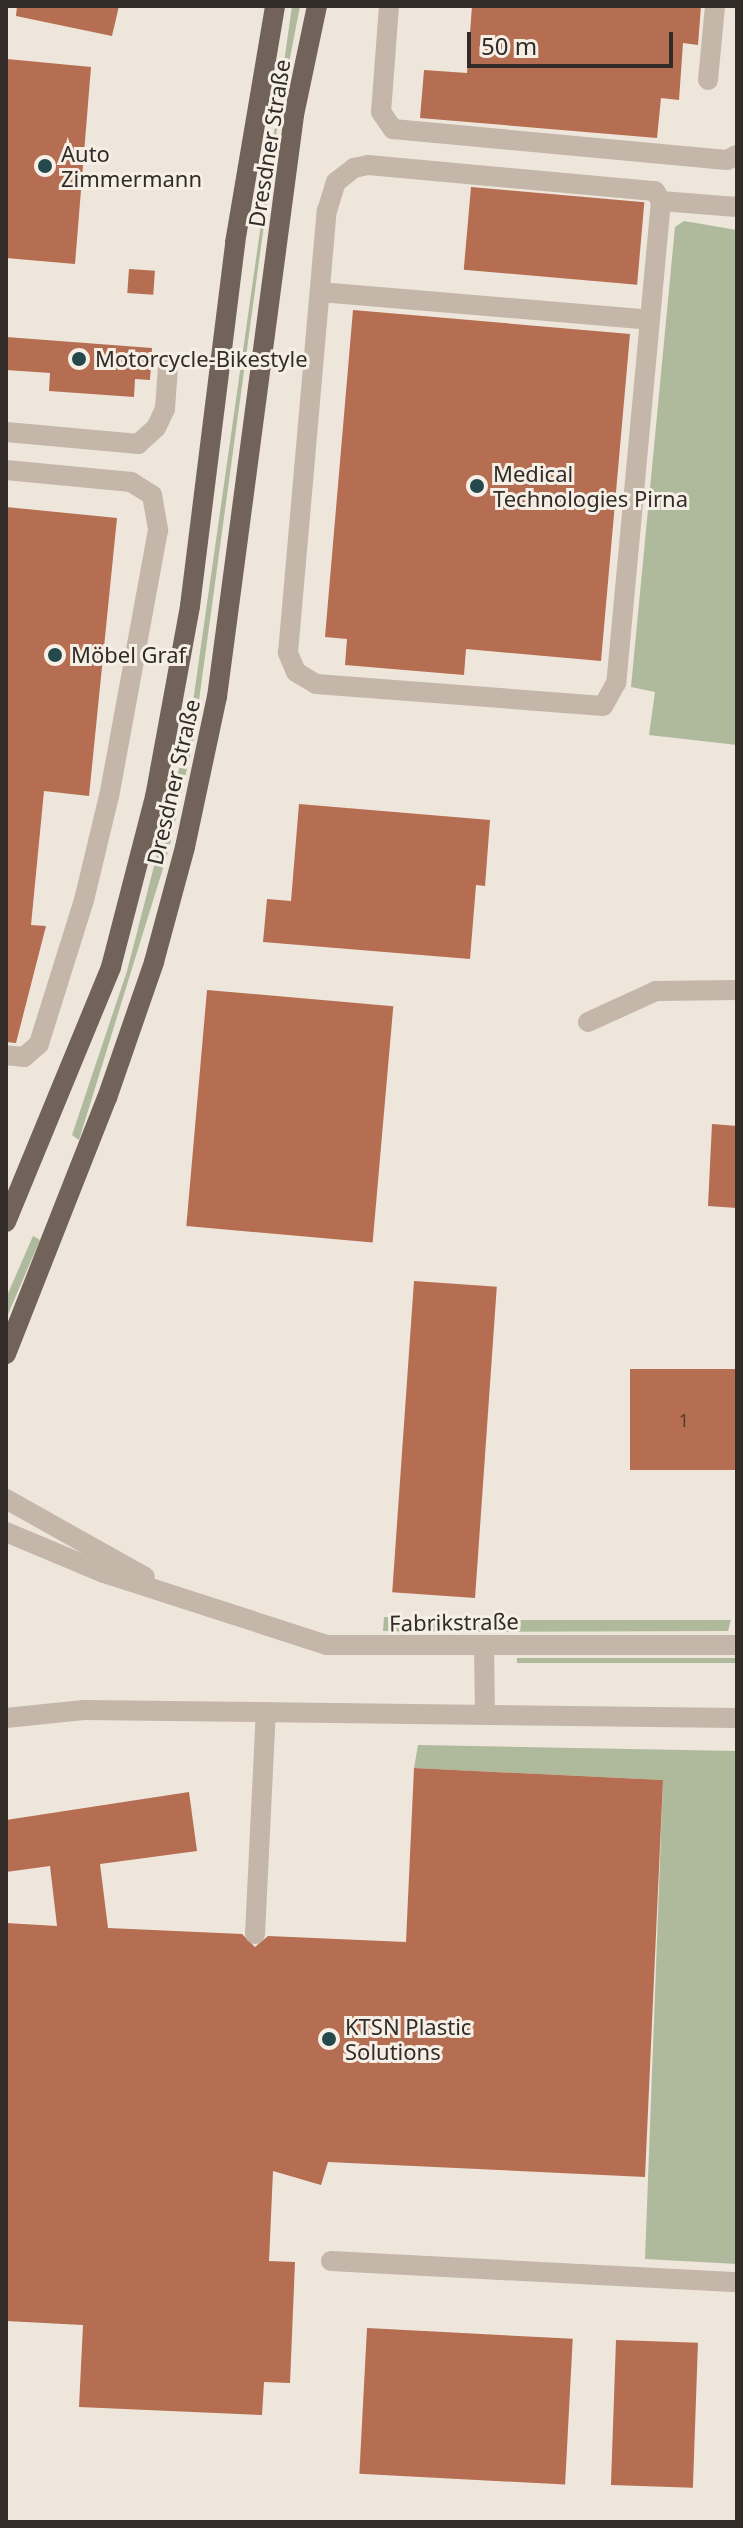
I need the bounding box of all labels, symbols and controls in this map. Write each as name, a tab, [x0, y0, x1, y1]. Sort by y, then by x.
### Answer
scale bar	[471, 16, 677, 66]
text: 50 m	[481, 29, 537, 62]
street label: Dresdner Straße	[243, 57, 295, 229]
place label: Auto Zimmermann	[61, 140, 202, 192]
marker: Auto Zimmermann	[36, 157, 54, 175]
place label: Motorcycle-Bikestyle	[95, 346, 308, 372]
marker: Motorcycle-Bikestyle	[70, 350, 88, 368]
place label: Medical Technologies Pirna	[493, 460, 688, 512]
marker: Medical Technologies Pirna	[468, 477, 486, 495]
place label: Möbel Graf	[71, 642, 186, 668]
marker: Möbel Graf	[46, 646, 64, 664]
street label: Dresdner Straße	[141, 697, 205, 867]
house number: 1	[679, 1409, 689, 1431]
street label: Fabrikstraße	[389, 1608, 519, 1636]
place label: KTSN Plastic Solutions	[345, 2013, 471, 2064]
marker: KTSN Plastic Solutions	[320, 2030, 338, 2048]

